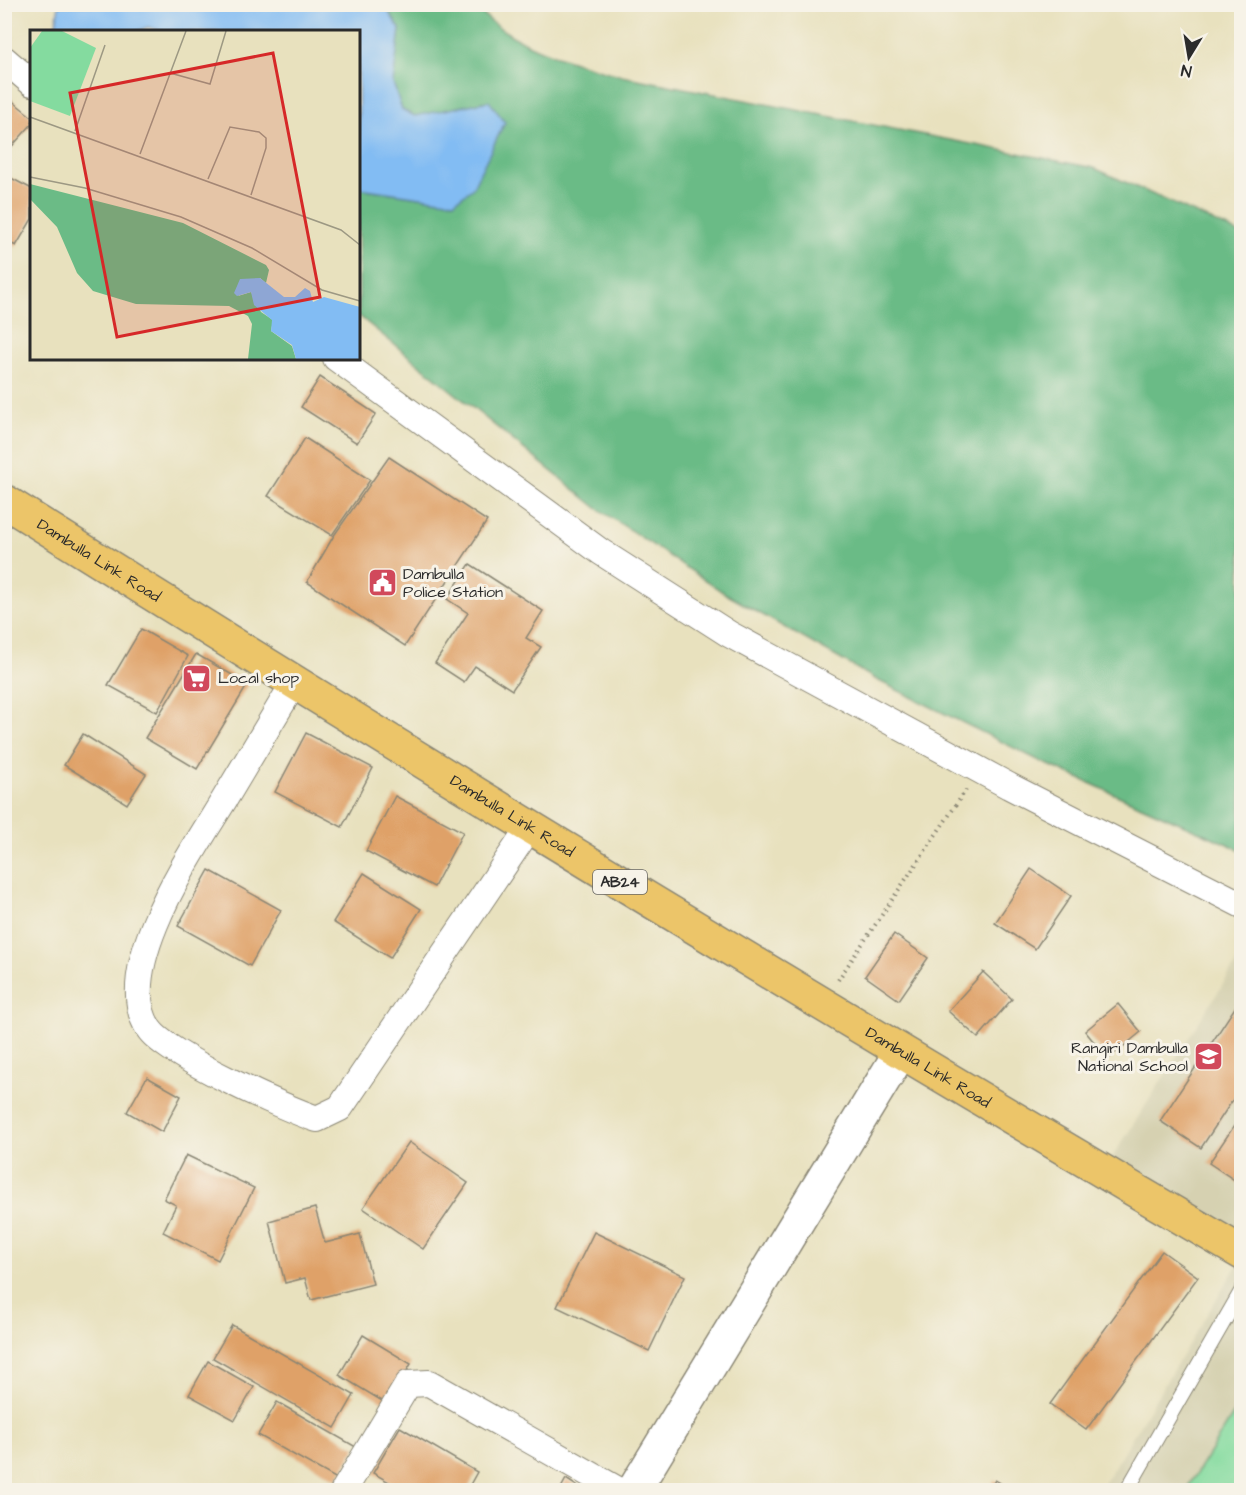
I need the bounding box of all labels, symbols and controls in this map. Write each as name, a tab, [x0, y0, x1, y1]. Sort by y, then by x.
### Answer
north arrow	[1159, 27, 1219, 87]
inset map	[30, 30, 360, 360]
text: N	[1179, 59, 1193, 82]
street label: Dambulla Link Road	[33, 513, 165, 607]
place label: Dambulla Police Station	[403, 563, 503, 603]
public building icon: Dambulla Police Station	[366, 567, 398, 599]
supermarket icon: Local shop	[181, 662, 213, 694]
place label: Local shop	[218, 667, 299, 689]
street label: Dambulla Link Road	[446, 770, 579, 863]
road number: AB24	[593, 870, 647, 894]
street label: Dambulla Link Road	[862, 1022, 995, 1113]
place label: Rangiri Dambulla National School	[1071, 1037, 1188, 1077]
school or university icon: Rangiri Dambulla National School	[1193, 1041, 1225, 1073]

